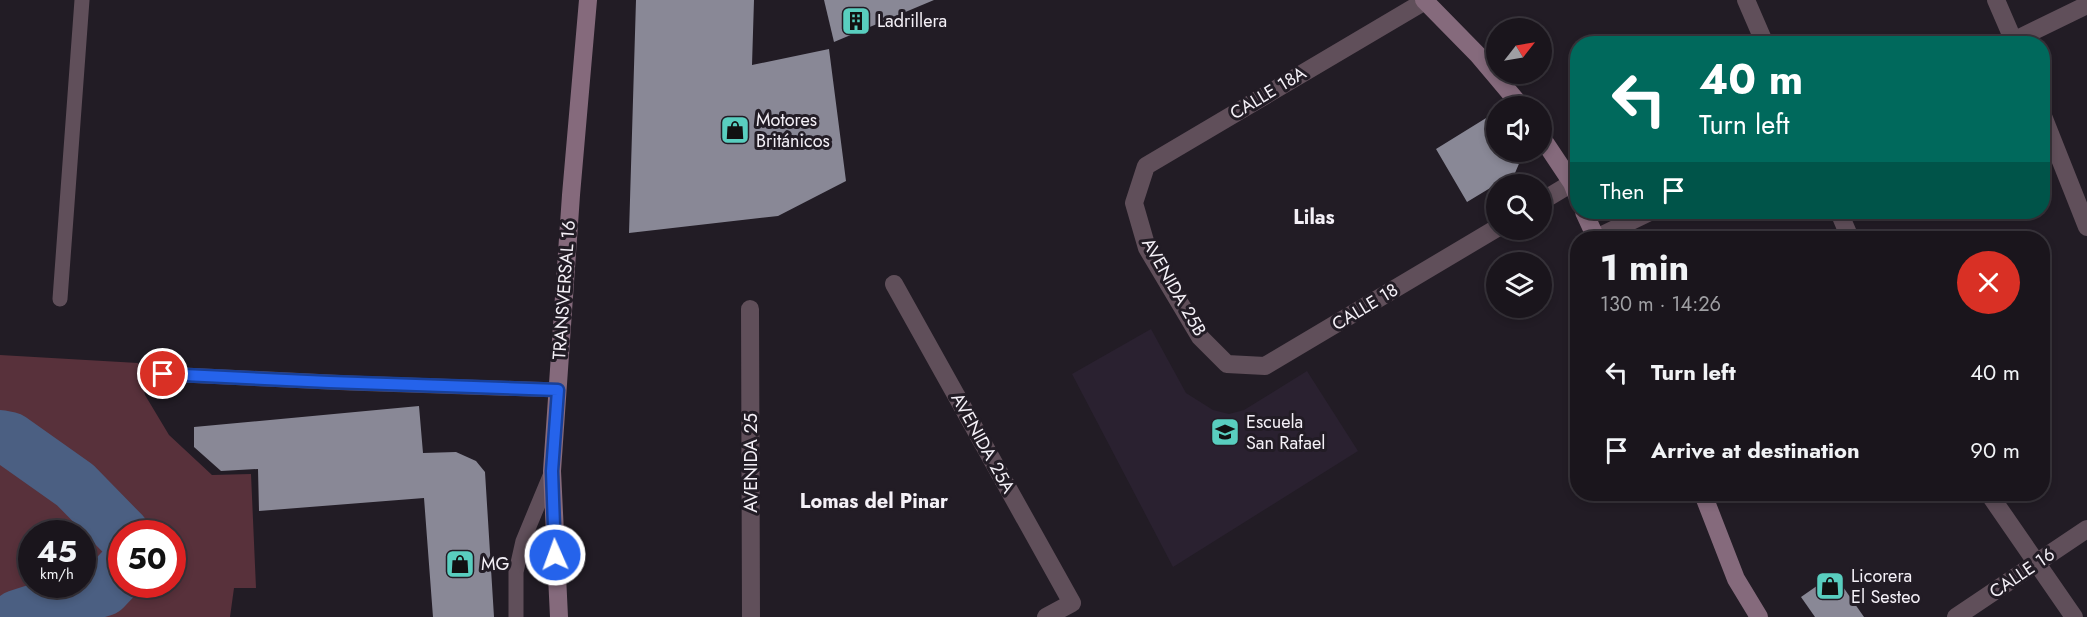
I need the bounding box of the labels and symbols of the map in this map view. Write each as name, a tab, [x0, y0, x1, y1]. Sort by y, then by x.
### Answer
building icon: Ladrillera	[840, 5, 872, 37]
place label: Ladrillera	[877, 8, 947, 34]
north arrow	[1486, 18, 1552, 84]
street label: CALLE 18A	[1225, 60, 1311, 126]
place label: Motores Británicos	[756, 107, 830, 154]
shop icon: Motores Británicos	[719, 114, 751, 146]
district label: Lilas	[1293, 203, 1335, 232]
street label: TRANSVERSAL 16	[546, 219, 582, 361]
street label: AVENIDA 25B	[1135, 233, 1213, 341]
street label: CALLE 18	[1327, 277, 1403, 337]
pin	[137, 348, 188, 399]
street label: AVENIDA 25A	[945, 388, 1021, 498]
place label: Escuela San Rafael	[1246, 409, 1325, 456]
street label: AVENIDA 25	[738, 413, 764, 513]
school or university icon: Escuela San Rafael	[1209, 416, 1241, 448]
district label: Lomas del Pinar	[800, 487, 949, 516]
speed limit sign: 50	[108, 520, 186, 598]
position arrow	[523, 523, 587, 587]
street label: CALLE 16	[1984, 542, 2060, 604]
shop icon: MG	[444, 548, 476, 580]
place label: MG	[481, 551, 510, 577]
place label: Licorera El Sesteo	[1851, 563, 1920, 610]
shop icon: Licorera El Sesteo	[1814, 570, 1846, 602]

